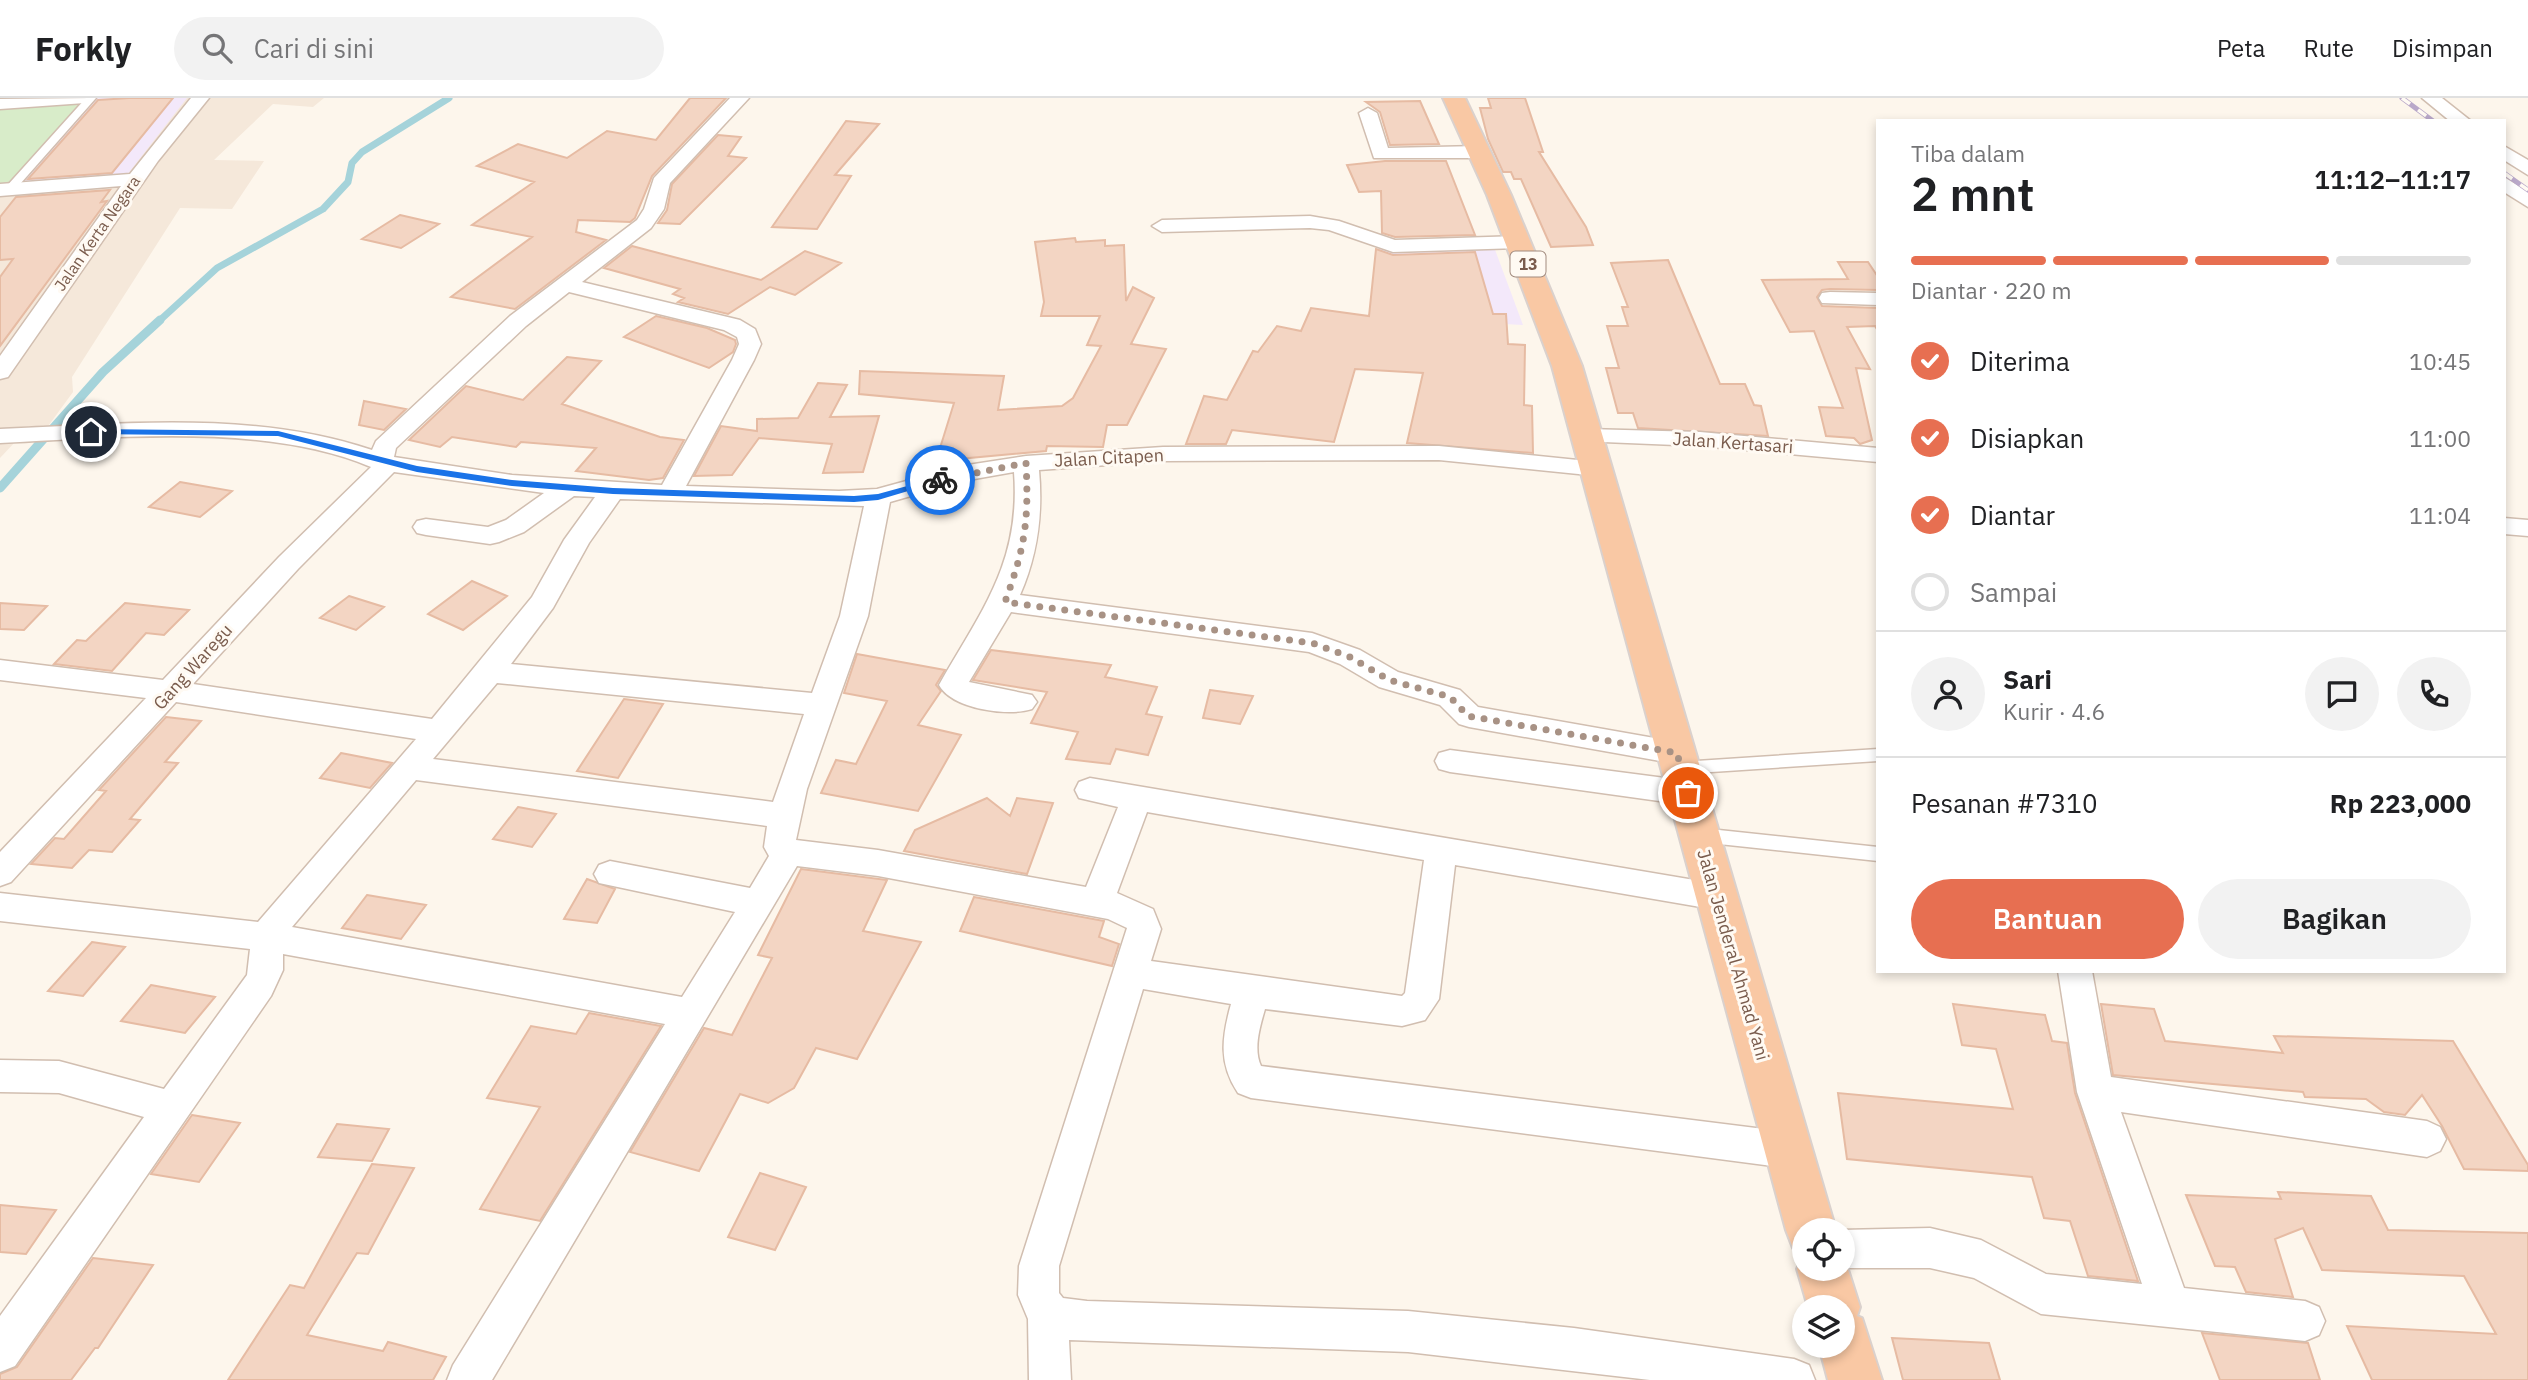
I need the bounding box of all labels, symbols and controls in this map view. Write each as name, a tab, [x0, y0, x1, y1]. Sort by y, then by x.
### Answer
search box	[174, 17, 664, 80]
text: Forkly	[35, 27, 132, 70]
icon: search	[198, 29, 236, 67]
text: Cari di sini	[254, 31, 374, 65]
text: Peta	[2217, 32, 2265, 64]
text: Rute	[2303, 32, 2354, 64]
text: Disimpan	[2392, 32, 2493, 64]
text: Tiba dalam	[1911, 138, 2025, 168]
text: 11:12–11:17	[2314, 162, 2471, 196]
text: 2 mnt	[1911, 164, 2035, 224]
street label: Jalan Kerta Negara	[50, 171, 145, 295]
road number: 13	[1510, 252, 1546, 276]
text: Diantar · 220 m	[1911, 275, 2072, 305]
icon: check	[1911, 342, 1949, 380]
text: Diterima	[1970, 344, 2070, 378]
text: 10:45	[2409, 346, 2471, 376]
pin	[61, 402, 121, 462]
icon: home	[72, 413, 110, 451]
icon: check	[1911, 419, 1949, 457]
text: Disiapkan	[1970, 421, 2084, 455]
text: 11:00	[2409, 423, 2471, 453]
street label: Jalan Kertasari	[1672, 427, 1794, 458]
street label: Jalan Citapen	[1053, 443, 1164, 472]
courier	[905, 445, 975, 515]
icon: bike	[921, 461, 959, 499]
icon: check	[1911, 496, 1949, 534]
text: Diantar	[1970, 498, 2055, 532]
text: 11:04	[2409, 500, 2471, 530]
text: Sampai	[1970, 575, 2057, 609]
street label: Gang Waregu	[148, 619, 237, 714]
button: person	[1911, 657, 1985, 731]
button: chat	[2305, 657, 2379, 731]
button: phone	[2397, 657, 2471, 731]
text: Sari	[2003, 662, 2052, 696]
text: Kurir · 4.6	[2003, 696, 2105, 726]
pin	[1658, 763, 1718, 823]
icon: bag	[1669, 774, 1707, 812]
text: Pesanan #7310	[1911, 786, 2098, 820]
text: Rp 223,000	[2330, 786, 2471, 820]
street label: Jalan Jenderal Ahmad Yani	[1692, 847, 1775, 1063]
button: Bantuan	[1911, 879, 2184, 959]
button: Bagikan	[2198, 879, 2471, 959]
map controls	[1792, 1218, 1855, 1358]
button: locate	[1792, 1218, 1855, 1281]
button: layers	[1792, 1295, 1855, 1358]

